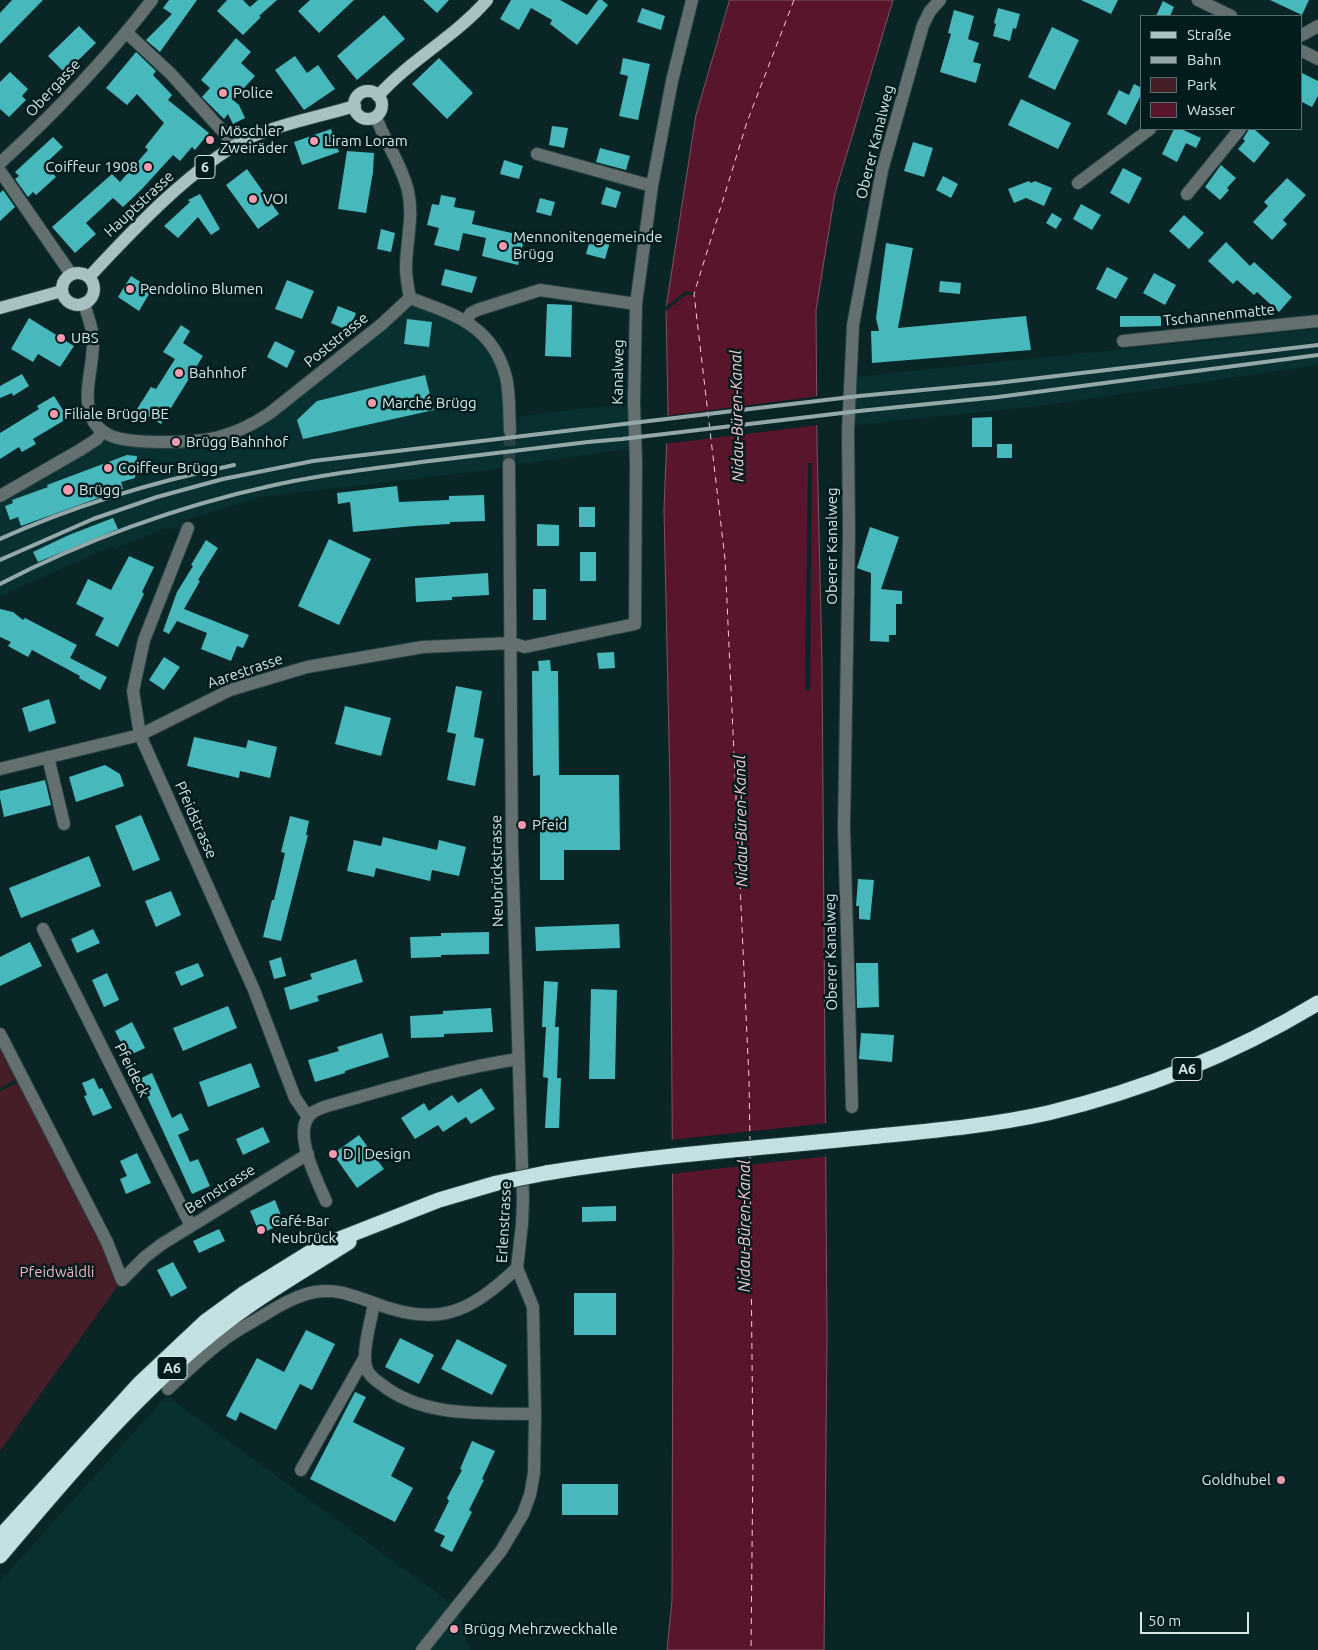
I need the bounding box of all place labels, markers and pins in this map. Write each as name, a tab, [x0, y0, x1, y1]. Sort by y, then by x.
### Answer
place label: Police	[233, 84, 273, 102]
marker: Police	[217, 87, 229, 99]
place label: Möschler Zweiräder	[220, 122, 288, 157]
place label: Liram Loram	[324, 132, 408, 150]
marker: Möschler Zweiräder	[204, 134, 216, 146]
marker: Liram Loram	[308, 135, 320, 147]
place label: Coiffeur 1908	[45, 158, 138, 176]
marker: Coiffeur 1908	[142, 161, 154, 173]
place label: VOI	[263, 190, 288, 208]
marker: VOI	[247, 193, 259, 205]
place label: Mennonitengemeinde Brügg	[513, 228, 663, 263]
marker: Mennonitengemeinde Brügg	[497, 240, 509, 252]
place label: Pendolino Blumen	[140, 280, 263, 298]
marker: Pendolino Blumen	[124, 283, 136, 295]
place label: UBS	[71, 329, 99, 347]
marker: UBS	[55, 332, 67, 344]
place label: Bahnhof	[189, 364, 246, 382]
marker: Bahnhof	[173, 367, 185, 379]
place label: Marché Brügg	[382, 394, 477, 412]
marker: Marché Brügg	[366, 397, 378, 409]
place label: Filiale Brügg BE	[64, 405, 169, 423]
marker: Filiale Brügg BE	[48, 408, 60, 420]
place label: Brügg Bahnhof	[186, 433, 288, 451]
marker: Brügg Bahnhof	[170, 436, 182, 448]
place label: Coiffeur Brügg	[118, 459, 218, 477]
marker: Coiffeur Brügg	[102, 462, 114, 474]
place label: Brügg	[79, 481, 120, 499]
marker: Brügg	[61, 483, 75, 497]
place label: Pfeid	[532, 816, 567, 834]
marker: Pfeid	[516, 819, 528, 831]
place label: D | Design	[343, 1145, 411, 1163]
marker: D | Design	[327, 1148, 339, 1160]
place label: Café-Bar Neubrück	[271, 1212, 336, 1247]
marker: Café-Bar Neubrück	[255, 1224, 267, 1236]
place label: Goldhubel	[1201, 1471, 1271, 1489]
marker: Goldhubel	[1275, 1474, 1287, 1486]
place label: Brügg Mehrzweckhalle	[464, 1620, 618, 1638]
marker: Brügg Mehrzweckhalle	[448, 1623, 460, 1635]

